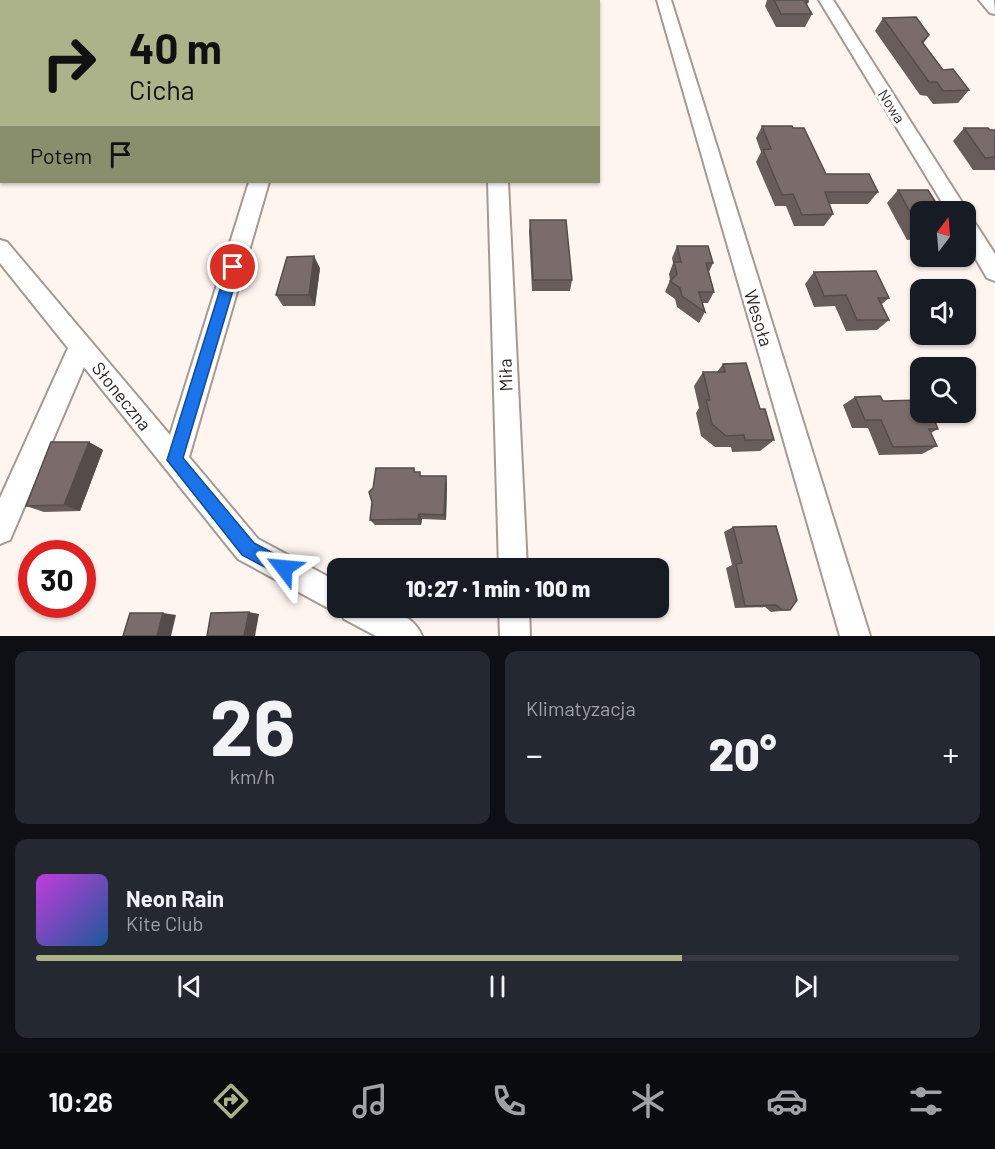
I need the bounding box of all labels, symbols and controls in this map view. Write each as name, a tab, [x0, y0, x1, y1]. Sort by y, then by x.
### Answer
text: 40 m	[129, 22, 222, 72]
icon: right	[30, 24, 108, 102]
text: Cicha	[129, 73, 195, 105]
street label: Nowa	[875, 86, 909, 126]
icon: arrive	[104, 138, 137, 171]
text: Potem	[30, 142, 92, 168]
north arrow	[910, 201, 976, 267]
map controls	[910, 201, 976, 423]
pin	[207, 241, 258, 292]
icon: arrive	[216, 250, 249, 283]
button: sound	[910, 279, 976, 345]
street label: Wesoła	[740, 287, 778, 349]
street label: Słoneczna	[88, 357, 156, 435]
button: search	[910, 357, 976, 423]
street label: Miła	[493, 358, 517, 392]
position arrow	[252, 536, 316, 600]
speed limit sign: 30	[18, 540, 96, 618]
text: 10:27 · 1 min · 100 m	[406, 575, 590, 601]
text: 26	[210, 678, 295, 772]
text: Klimatyzacja	[526, 696, 636, 720]
text: 20°	[708, 726, 777, 780]
text: −	[526, 734, 543, 774]
text: +	[943, 734, 959, 774]
text: km/h	[230, 764, 275, 788]
text: Neon Rain	[126, 885, 224, 911]
text: Kite Club	[126, 911, 203, 935]
icon: previous	[173, 970, 206, 1003]
icon: pause	[481, 970, 514, 1003]
icon: next	[789, 970, 822, 1003]
icon: directions	[210, 1080, 252, 1122]
icon: music	[349, 1080, 391, 1122]
icon: phone	[488, 1080, 530, 1122]
icon: climate	[627, 1080, 669, 1122]
icon: car	[766, 1080, 808, 1122]
icon: filters	[905, 1080, 947, 1122]
text: 10:26	[48, 1085, 113, 1117]

